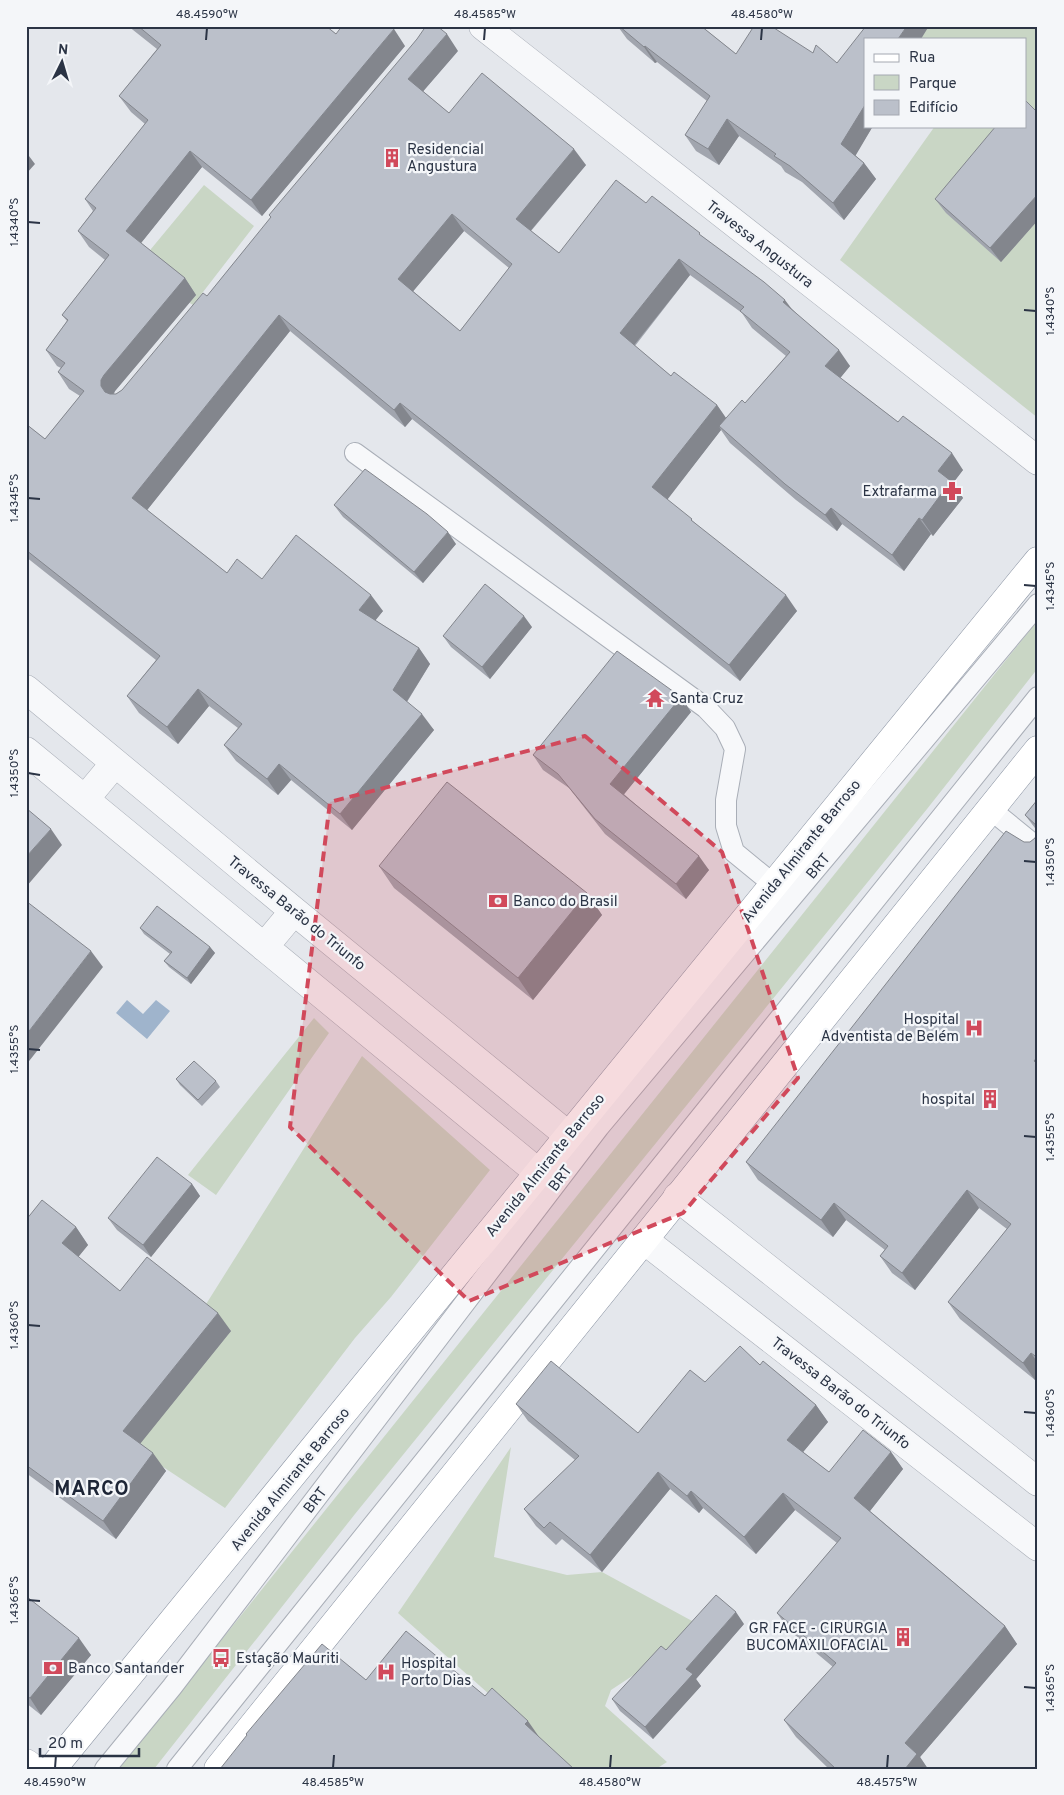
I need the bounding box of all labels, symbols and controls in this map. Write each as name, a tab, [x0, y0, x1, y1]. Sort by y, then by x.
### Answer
text: 48.4590°W	[176, 7, 238, 23]
text: 48.4585°W	[454, 7, 516, 23]
text: 48.4580°W	[731, 7, 793, 23]
north arrow	[38, 38, 88, 88]
legend	[864, 38, 1026, 128]
text: N	[57, 42, 69, 59]
text: Rua	[909, 49, 935, 68]
text: Parque	[909, 75, 957, 94]
text: Edifício	[909, 99, 958, 118]
place label: Residencial Angustura	[407, 141, 484, 177]
building icon: Residencial Angustura	[381, 147, 403, 169]
text: 1.4340°S	[7, 197, 23, 247]
street label: Travessa Angustura	[702, 197, 817, 293]
text: 1.4340°S	[1043, 286, 1059, 336]
text: 1.4345°S	[7, 474, 23, 522]
pharmacy icon: Extrafarma	[941, 480, 963, 502]
place label: Extrafarma	[862, 483, 937, 502]
text: 1.4345°S	[1043, 562, 1059, 610]
temple icon: Santa Cruz	[644, 687, 666, 709]
place label: Santa Cruz	[670, 690, 744, 709]
text: 1.4350°S	[7, 748, 23, 798]
street label: Avenida Almirante Barroso	[738, 776, 866, 928]
text: 1.4350°S	[1043, 837, 1059, 887]
street label: BRT	[803, 850, 835, 884]
street label: Travessa Barão do Triunfo	[223, 853, 369, 976]
bank icon: Banco do Brasil	[487, 890, 509, 912]
place label: Banco do Brasil	[513, 893, 618, 912]
place label: Hospital Adventista de Belém	[821, 1011, 959, 1047]
hospital icon: Hospital Adventista de Belém	[963, 1017, 985, 1039]
text: 1.4355°S	[7, 1025, 23, 1073]
building icon: hospital	[979, 1088, 1001, 1110]
street label: Avenida Almirante Barroso	[482, 1090, 610, 1242]
place label: hospital	[921, 1091, 975, 1110]
text: 1.4355°S	[1043, 1113, 1059, 1161]
street label: BRT	[545, 1162, 577, 1196]
text: 1.4360°S	[7, 1301, 23, 1349]
street label: Travessa Barão do Triunfo	[767, 1334, 914, 1455]
text: 1.4360°S	[1043, 1389, 1059, 1437]
street label: Avenida Almirante Barroso	[227, 1404, 355, 1556]
district label: MARCO	[54, 1477, 130, 1503]
street label: BRT	[300, 1484, 332, 1518]
text: 1.4365°S	[7, 1576, 23, 1624]
place label: GR FACE - CIRURGIA BUCOMAXILOFACIAL	[746, 1620, 888, 1656]
building icon: GR FACE - CIRURGIA BUCOMAXILOFACIAL	[892, 1626, 914, 1648]
bus stop icon: Estação Mauriti	[210, 1647, 232, 1669]
place label: Estação Mauriti	[236, 1650, 339, 1669]
place label: Hospital Porto Dias	[401, 1655, 471, 1691]
bank icon: Banco Santander	[42, 1657, 64, 1679]
place label: Banco Santander	[68, 1660, 184, 1679]
hospital icon: Hospital Porto Dias	[375, 1661, 397, 1683]
text: 1.4365°S	[1043, 1664, 1059, 1712]
scale bar	[40, 1725, 139, 1757]
text: 20 m	[48, 1735, 83, 1754]
text: 48.4590°W	[24, 1775, 86, 1791]
text: 48.4585°W	[302, 1775, 364, 1791]
text: 48.4580°W	[579, 1775, 641, 1791]
text: 48.4575°W	[857, 1775, 917, 1791]

